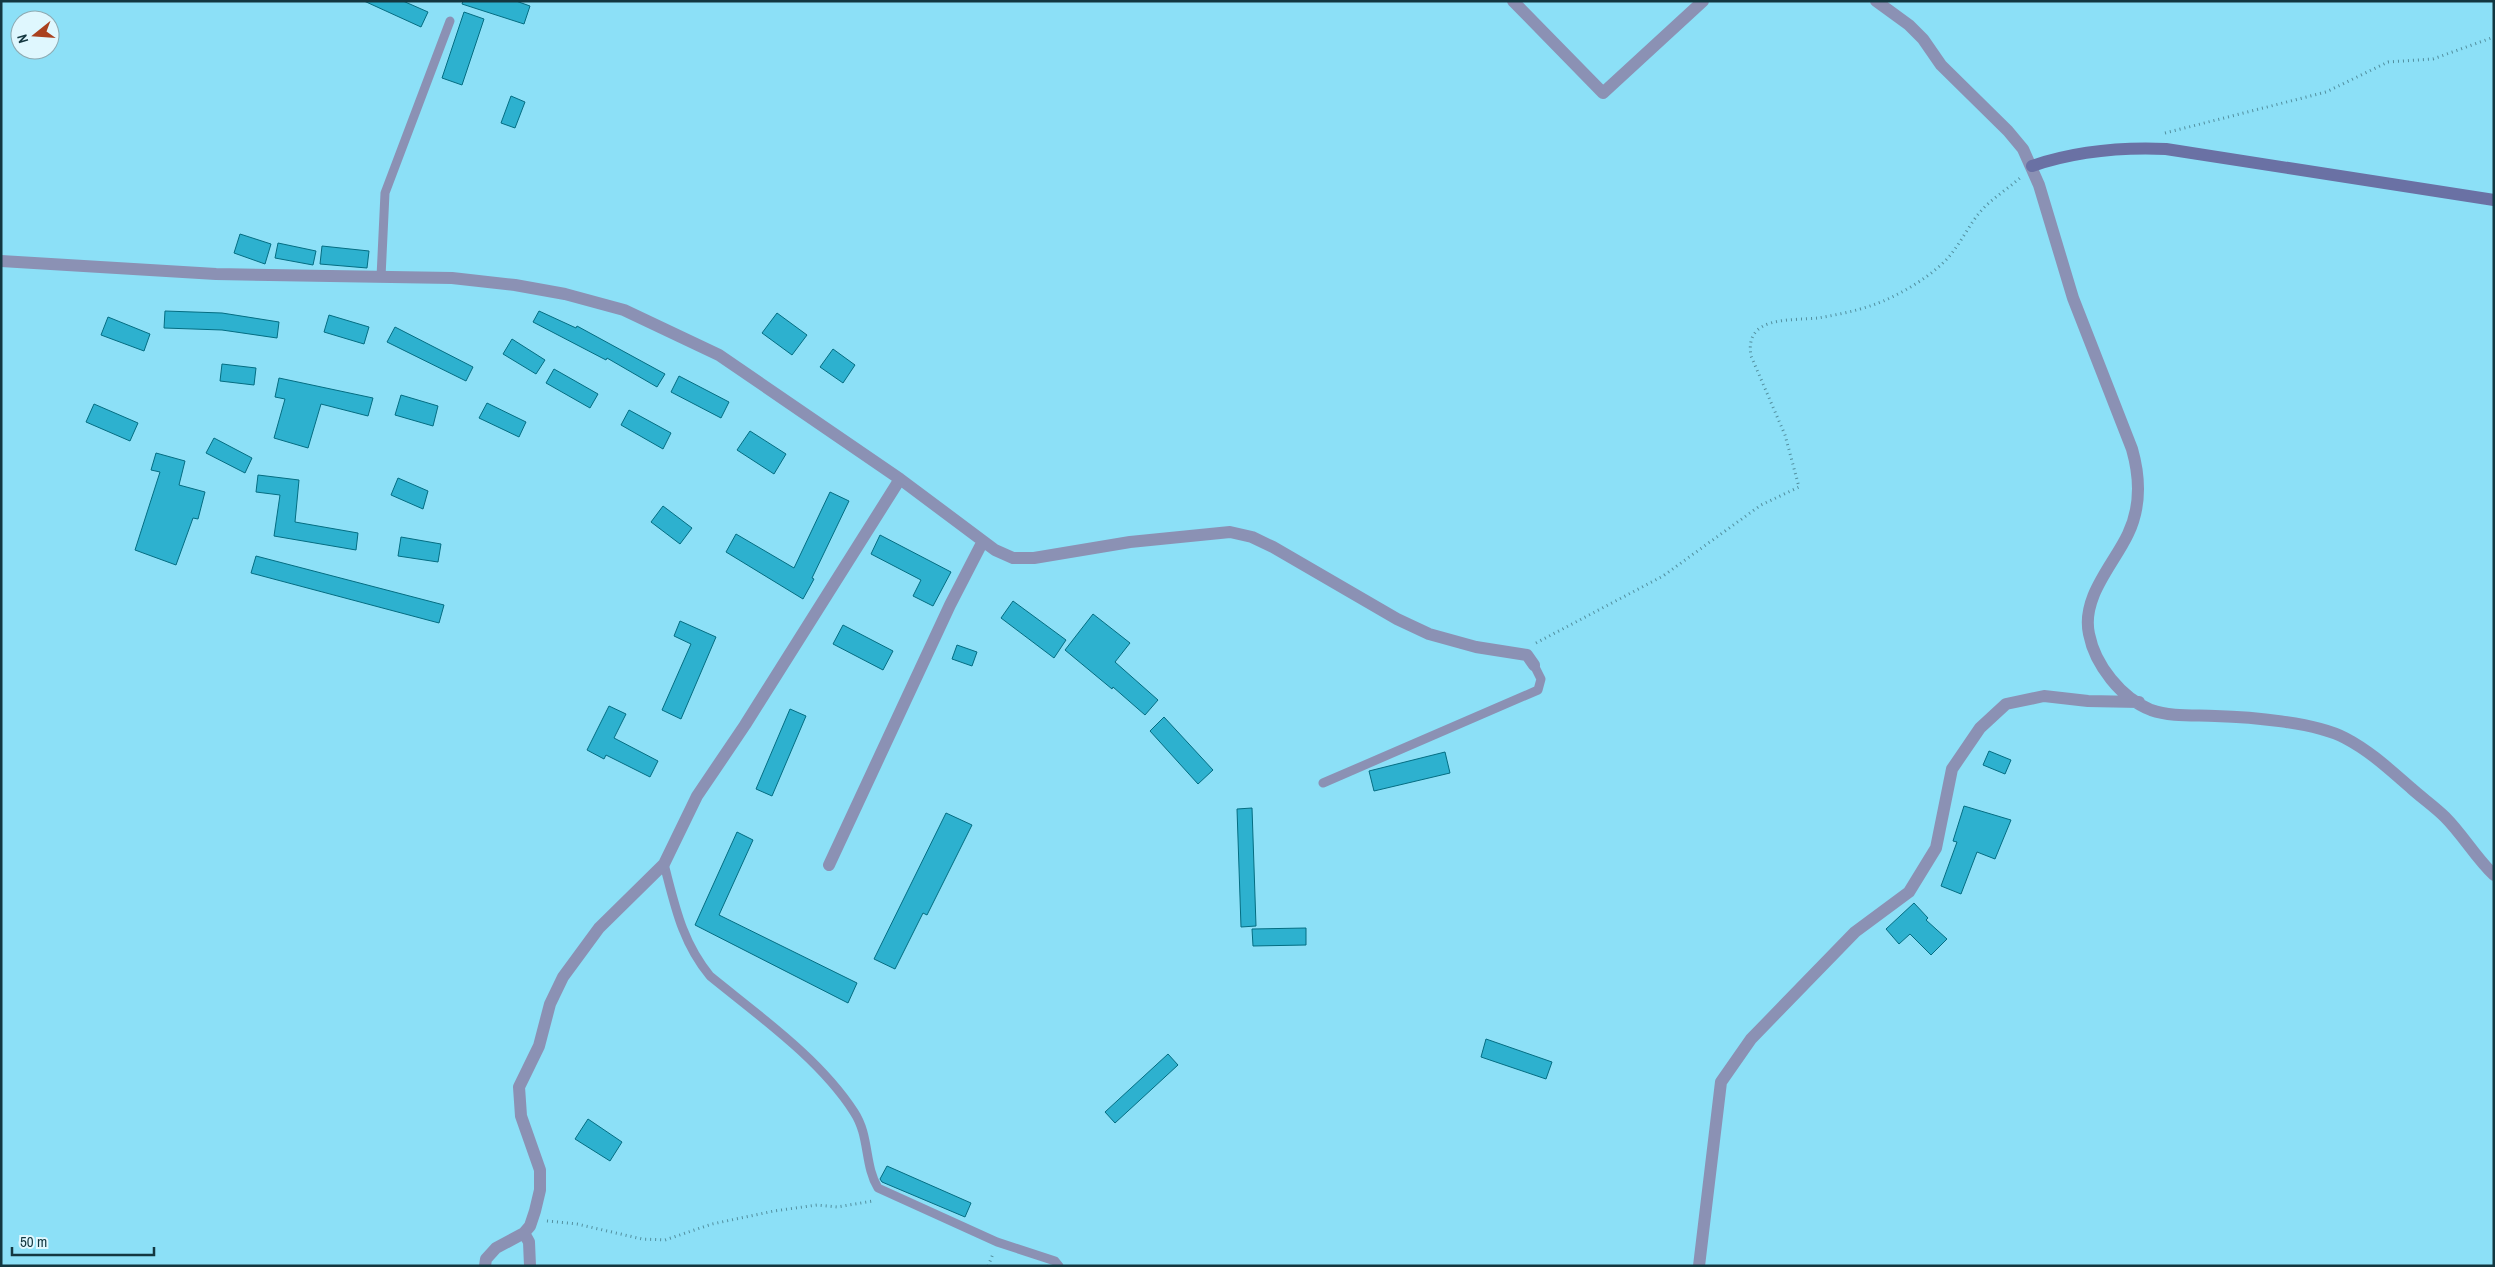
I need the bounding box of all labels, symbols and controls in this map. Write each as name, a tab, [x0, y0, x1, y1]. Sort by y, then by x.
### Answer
north arrow	[10, 10, 60, 60]
text: N	[13, 32, 32, 45]
scale bar	[12, 1224, 155, 1256]
text: 50 m	[20, 1231, 47, 1252]

